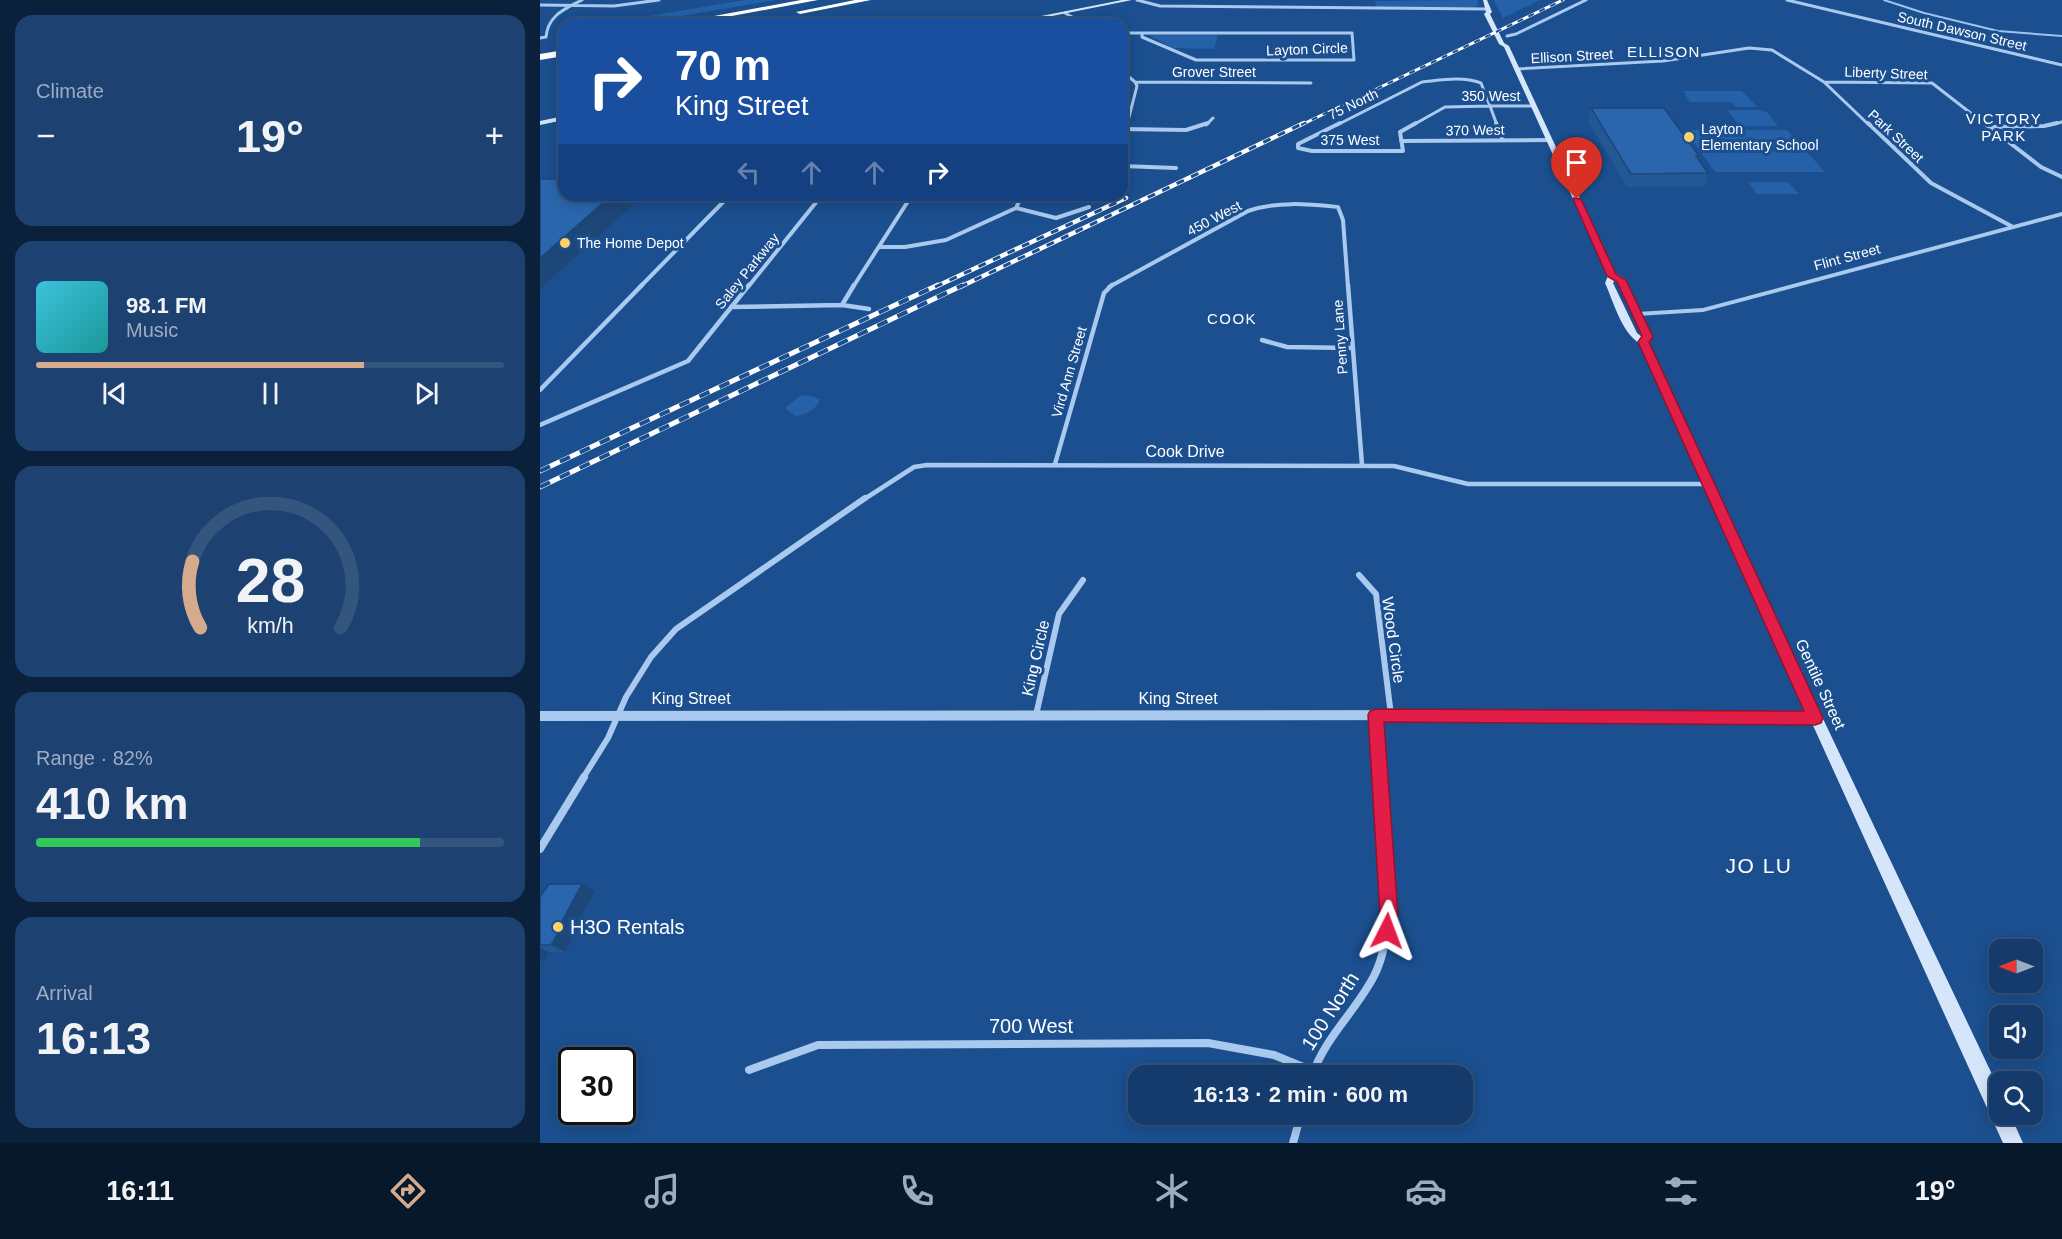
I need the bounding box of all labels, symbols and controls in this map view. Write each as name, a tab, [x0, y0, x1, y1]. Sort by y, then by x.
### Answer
street label: South Dawson Street	[1896, 8, 2028, 54]
street label: Layton Circle	[1266, 40, 1348, 58]
icon: right	[576, 42, 654, 120]
text: 70 m	[675, 42, 771, 89]
district label: ELLISON	[1627, 43, 1701, 60]
street label: Ellison Street	[1530, 46, 1614, 66]
street label: Grover Street	[1172, 64, 1256, 80]
street label: Liberty Street	[1844, 64, 1928, 82]
text: Climate	[36, 80, 104, 102]
street label: 75 North	[1325, 85, 1381, 123]
street label: 350 West	[1462, 88, 1521, 104]
text: King Street	[675, 91, 809, 121]
street label: Park Street	[1865, 106, 1927, 166]
district label: VICTORY PARK	[1966, 110, 2042, 144]
text: 19°	[236, 111, 304, 162]
text: −	[36, 117, 55, 154]
text: +	[485, 117, 504, 154]
street label: 370 West	[1445, 121, 1505, 139]
place label: Layton Elementary School	[1701, 121, 1819, 153]
marker: Layton Elementary School	[1682, 130, 1696, 144]
street label: 375 West	[1321, 132, 1380, 148]
pin	[1551, 137, 1602, 199]
icon: arrive	[1560, 146, 1593, 179]
icon: left	[732, 156, 765, 189]
icon: ahead	[795, 156, 828, 189]
icon: ahead	[858, 156, 891, 189]
icon: right	[921, 156, 954, 189]
street label: 450 West	[1184, 197, 1244, 239]
street label: Saley Parkway	[712, 230, 782, 312]
place label: The Home Depot	[577, 235, 684, 251]
marker: The Home Depot	[558, 236, 572, 250]
street label: Flint Street	[1812, 240, 1882, 273]
text: 98.1 FM	[126, 293, 207, 318]
street label: Penny Lane	[1329, 299, 1351, 375]
district label: COOK	[1207, 310, 1257, 327]
text: Music	[126, 319, 178, 341]
street label: Vird Ann Street	[1048, 325, 1090, 419]
icon: previous	[98, 377, 131, 410]
icon: pause	[254, 377, 287, 410]
icon: next	[410, 377, 443, 410]
street label: Cook Drive	[1145, 443, 1225, 460]
text: 28	[235, 547, 305, 616]
street label: Wood Circle	[1379, 596, 1408, 684]
text: km/h	[247, 615, 293, 639]
street label: King Circle	[1019, 618, 1052, 698]
street label: Gentile Street	[1792, 636, 1849, 733]
street label: King Street	[651, 690, 731, 707]
street label: King Street	[1138, 690, 1218, 707]
text: Range · 82%	[36, 747, 153, 769]
text: 410 km	[36, 778, 189, 829]
district label: JO LU	[1725, 854, 1793, 877]
position arrow	[1355, 899, 1419, 963]
place label: H3O Rentals	[570, 916, 685, 938]
marker: H3O Rentals	[551, 920, 565, 934]
north arrow	[1989, 939, 2043, 993]
map controls	[1989, 939, 2043, 1125]
street label: 100 North	[1297, 968, 1363, 1054]
text: Arrival	[36, 982, 93, 1004]
button: sound	[1989, 1005, 2043, 1059]
text: 16:13	[36, 1013, 151, 1064]
street label: 700 West	[989, 1015, 1074, 1037]
speed limit sign: 30	[558, 1047, 636, 1125]
button: search	[1989, 1071, 2043, 1125]
text: 16:13 · 2 min · 600 m	[1193, 1082, 1408, 1107]
icon: directions	[387, 1170, 429, 1212]
icon: music	[641, 1170, 683, 1212]
icon: phone	[896, 1170, 938, 1212]
icon: climate	[1151, 1170, 1193, 1212]
icon: car	[1405, 1170, 1447, 1212]
icon: filters	[1660, 1170, 1702, 1212]
text: 16:11	[106, 1176, 174, 1206]
text: 19°	[1915, 1176, 1956, 1206]

